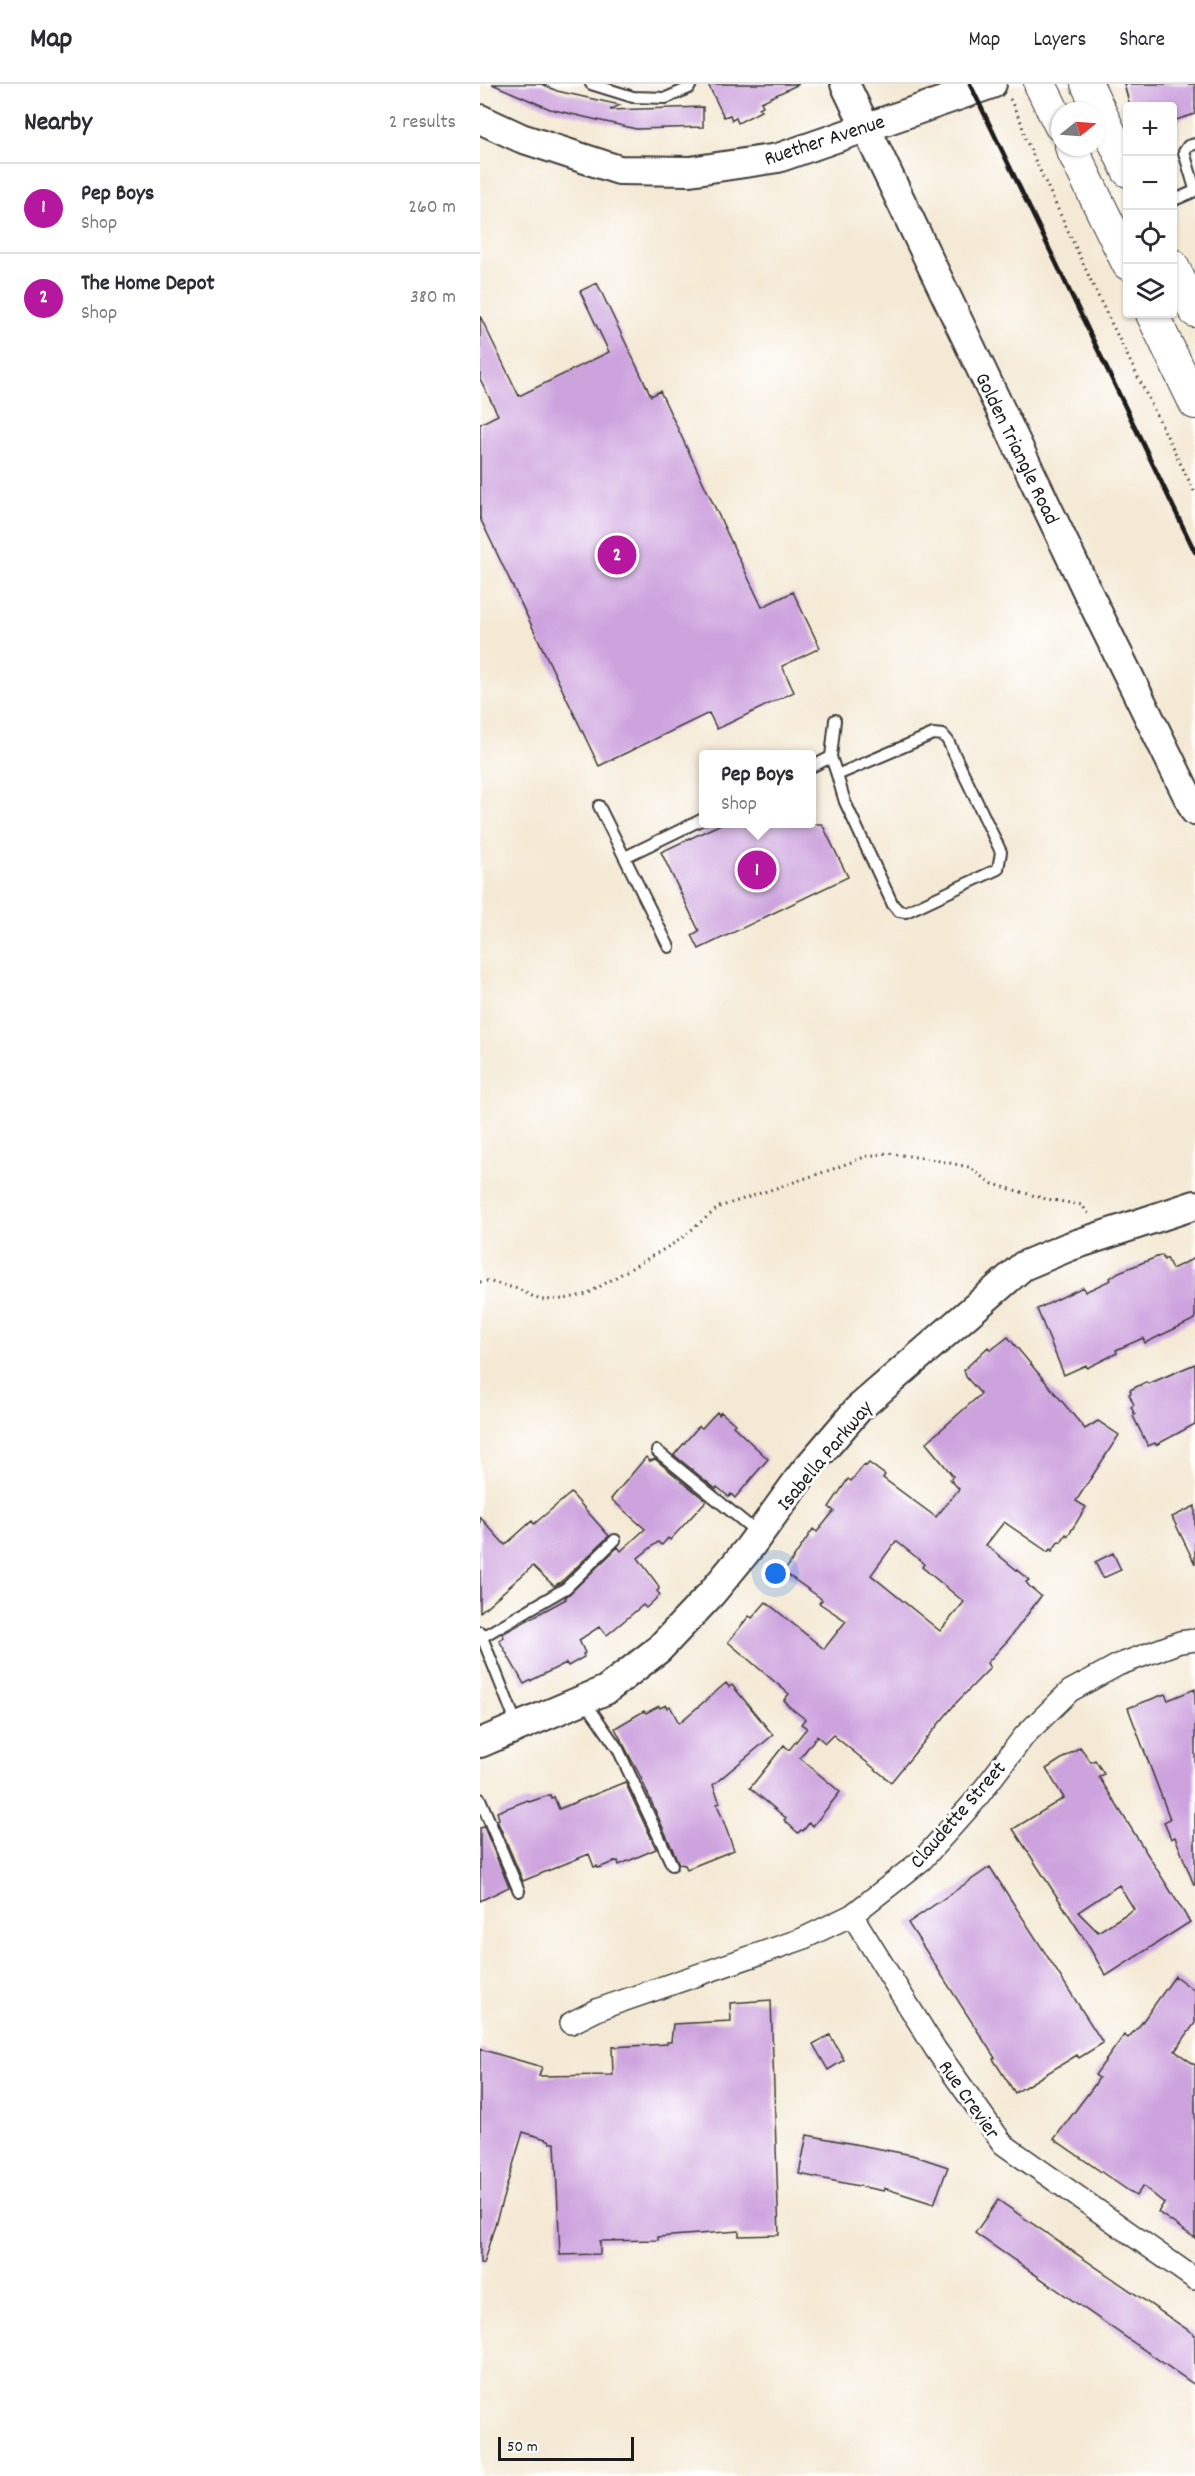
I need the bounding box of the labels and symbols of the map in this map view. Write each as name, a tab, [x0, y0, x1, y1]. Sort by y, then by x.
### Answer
north arrow	[1051, 102, 1105, 156]
street label: Ruether Avenue	[761, 108, 889, 175]
street label: Golden Triangle Road	[966, 368, 1065, 530]
pin: 2	[598, 532, 636, 578]
pin: 1	[738, 848, 776, 892]
street label: Isabella Parkway	[771, 1395, 882, 1519]
your location	[761, 1559, 790, 1588]
street label: Claudette Street	[904, 1755, 1015, 1876]
street label: Rue Crevier	[929, 2055, 1006, 2147]
scale bar	[498, 2434, 634, 2462]

